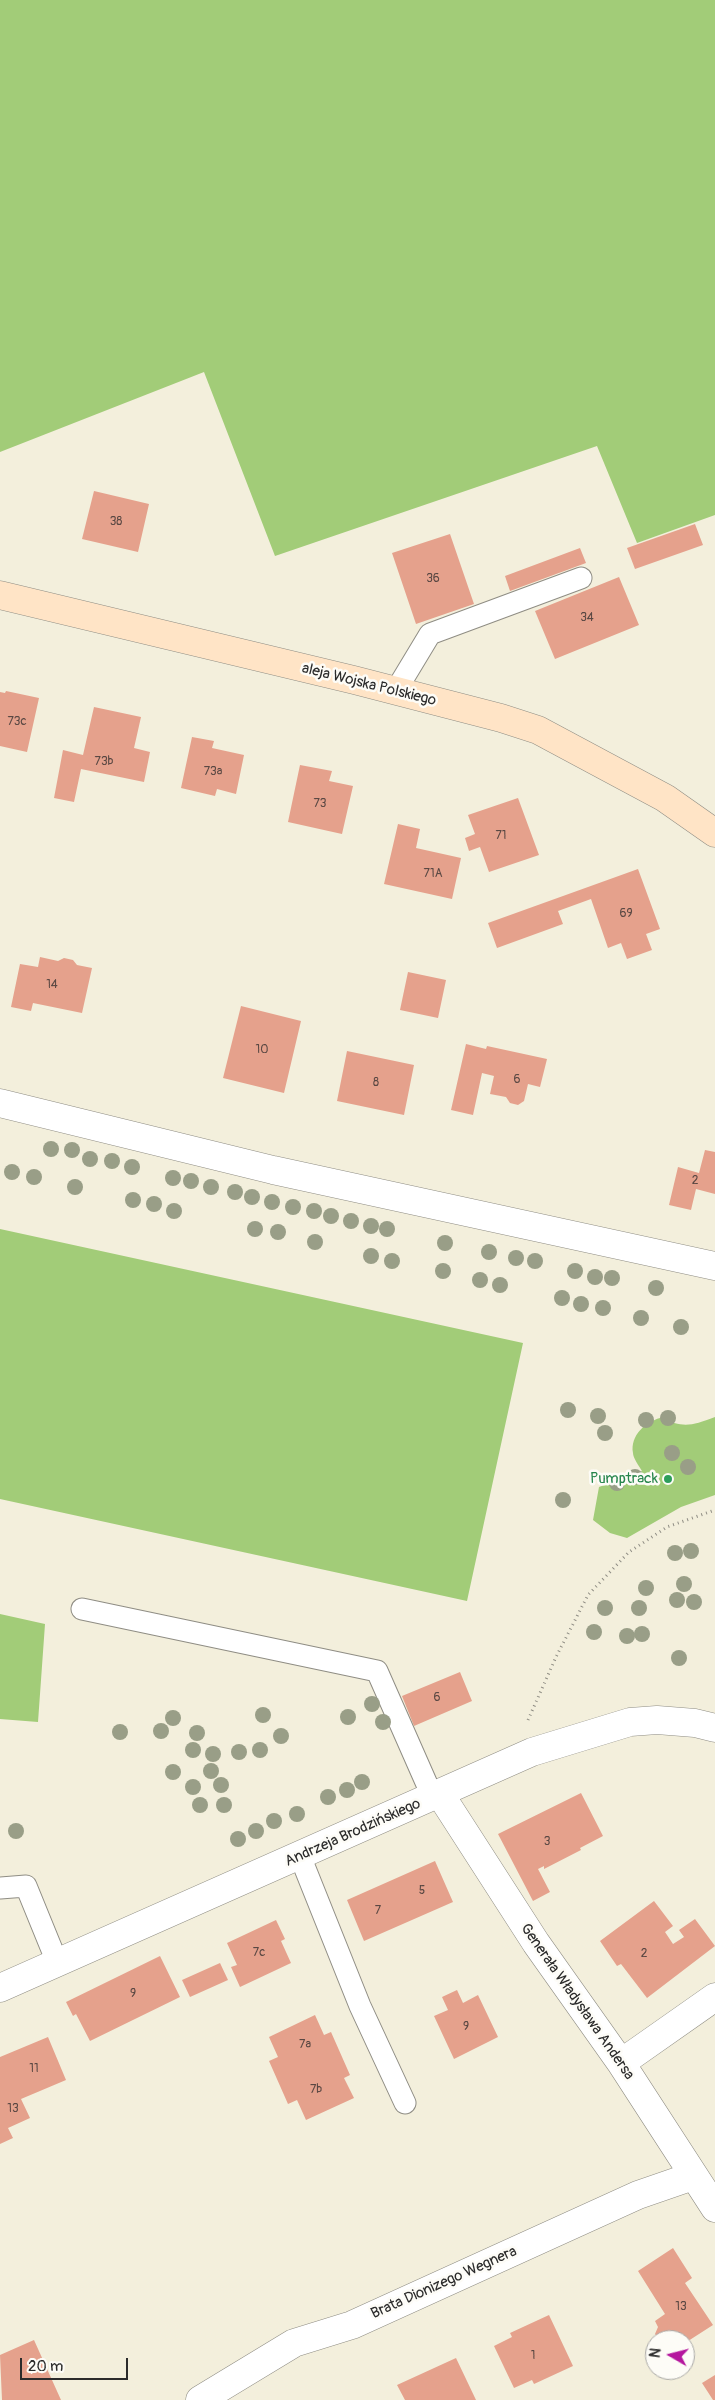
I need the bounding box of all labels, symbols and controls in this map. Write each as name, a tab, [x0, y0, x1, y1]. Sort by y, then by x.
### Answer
house number: 38	[110, 515, 122, 529]
house number: 36	[426, 572, 440, 586]
house number: 34	[580, 611, 594, 625]
street label: aleja Wojska Polskiego	[300, 660, 438, 710]
house number: 73c	[7, 715, 27, 729]
house number: 73b	[95, 755, 113, 769]
house number: 73a	[204, 765, 222, 779]
house number: 73	[313, 797, 327, 811]
house number: 71	[495, 829, 507, 843]
house number: 71A	[424, 867, 442, 881]
house number: 69	[619, 907, 633, 921]
house number: 14	[46, 978, 58, 992]
house number: 10	[256, 1043, 268, 1057]
house number: 6	[514, 1073, 520, 1087]
house number: 8	[373, 1076, 379, 1090]
house number: 2	[692, 1174, 698, 1188]
place label: Pumptrack	[590, 1470, 658, 1488]
marker: Pumptrack	[662, 1473, 674, 1485]
house number: 6	[434, 1691, 440, 1705]
street label: Andrzeja Brodzińskiego	[282, 1795, 424, 1871]
house number: 3	[544, 1835, 550, 1849]
house number: 5	[419, 1884, 425, 1898]
house number: 7	[375, 1904, 381, 1918]
street label: Generała Władysława Andersa	[516, 1921, 638, 2083]
house number: 7c	[253, 1946, 265, 1960]
house number: 2	[641, 1947, 647, 1961]
house number: 9	[130, 1987, 136, 2001]
house number: 9	[463, 2020, 469, 2034]
house number: 7a	[299, 2038, 311, 2052]
house number: 11	[29, 2062, 39, 2076]
house number: 7b	[310, 2083, 322, 2097]
house number: 13	[7, 2102, 19, 2116]
street label: Brata Dionizego Wegnera	[368, 2243, 520, 2323]
house number: 13	[675, 2300, 687, 2314]
north arrow	[645, 2330, 695, 2380]
text: N	[647, 2347, 665, 2359]
scale bar	[22, 2348, 130, 2380]
house number: 1	[531, 2349, 535, 2363]
text: 20 m	[28, 2357, 63, 2376]

